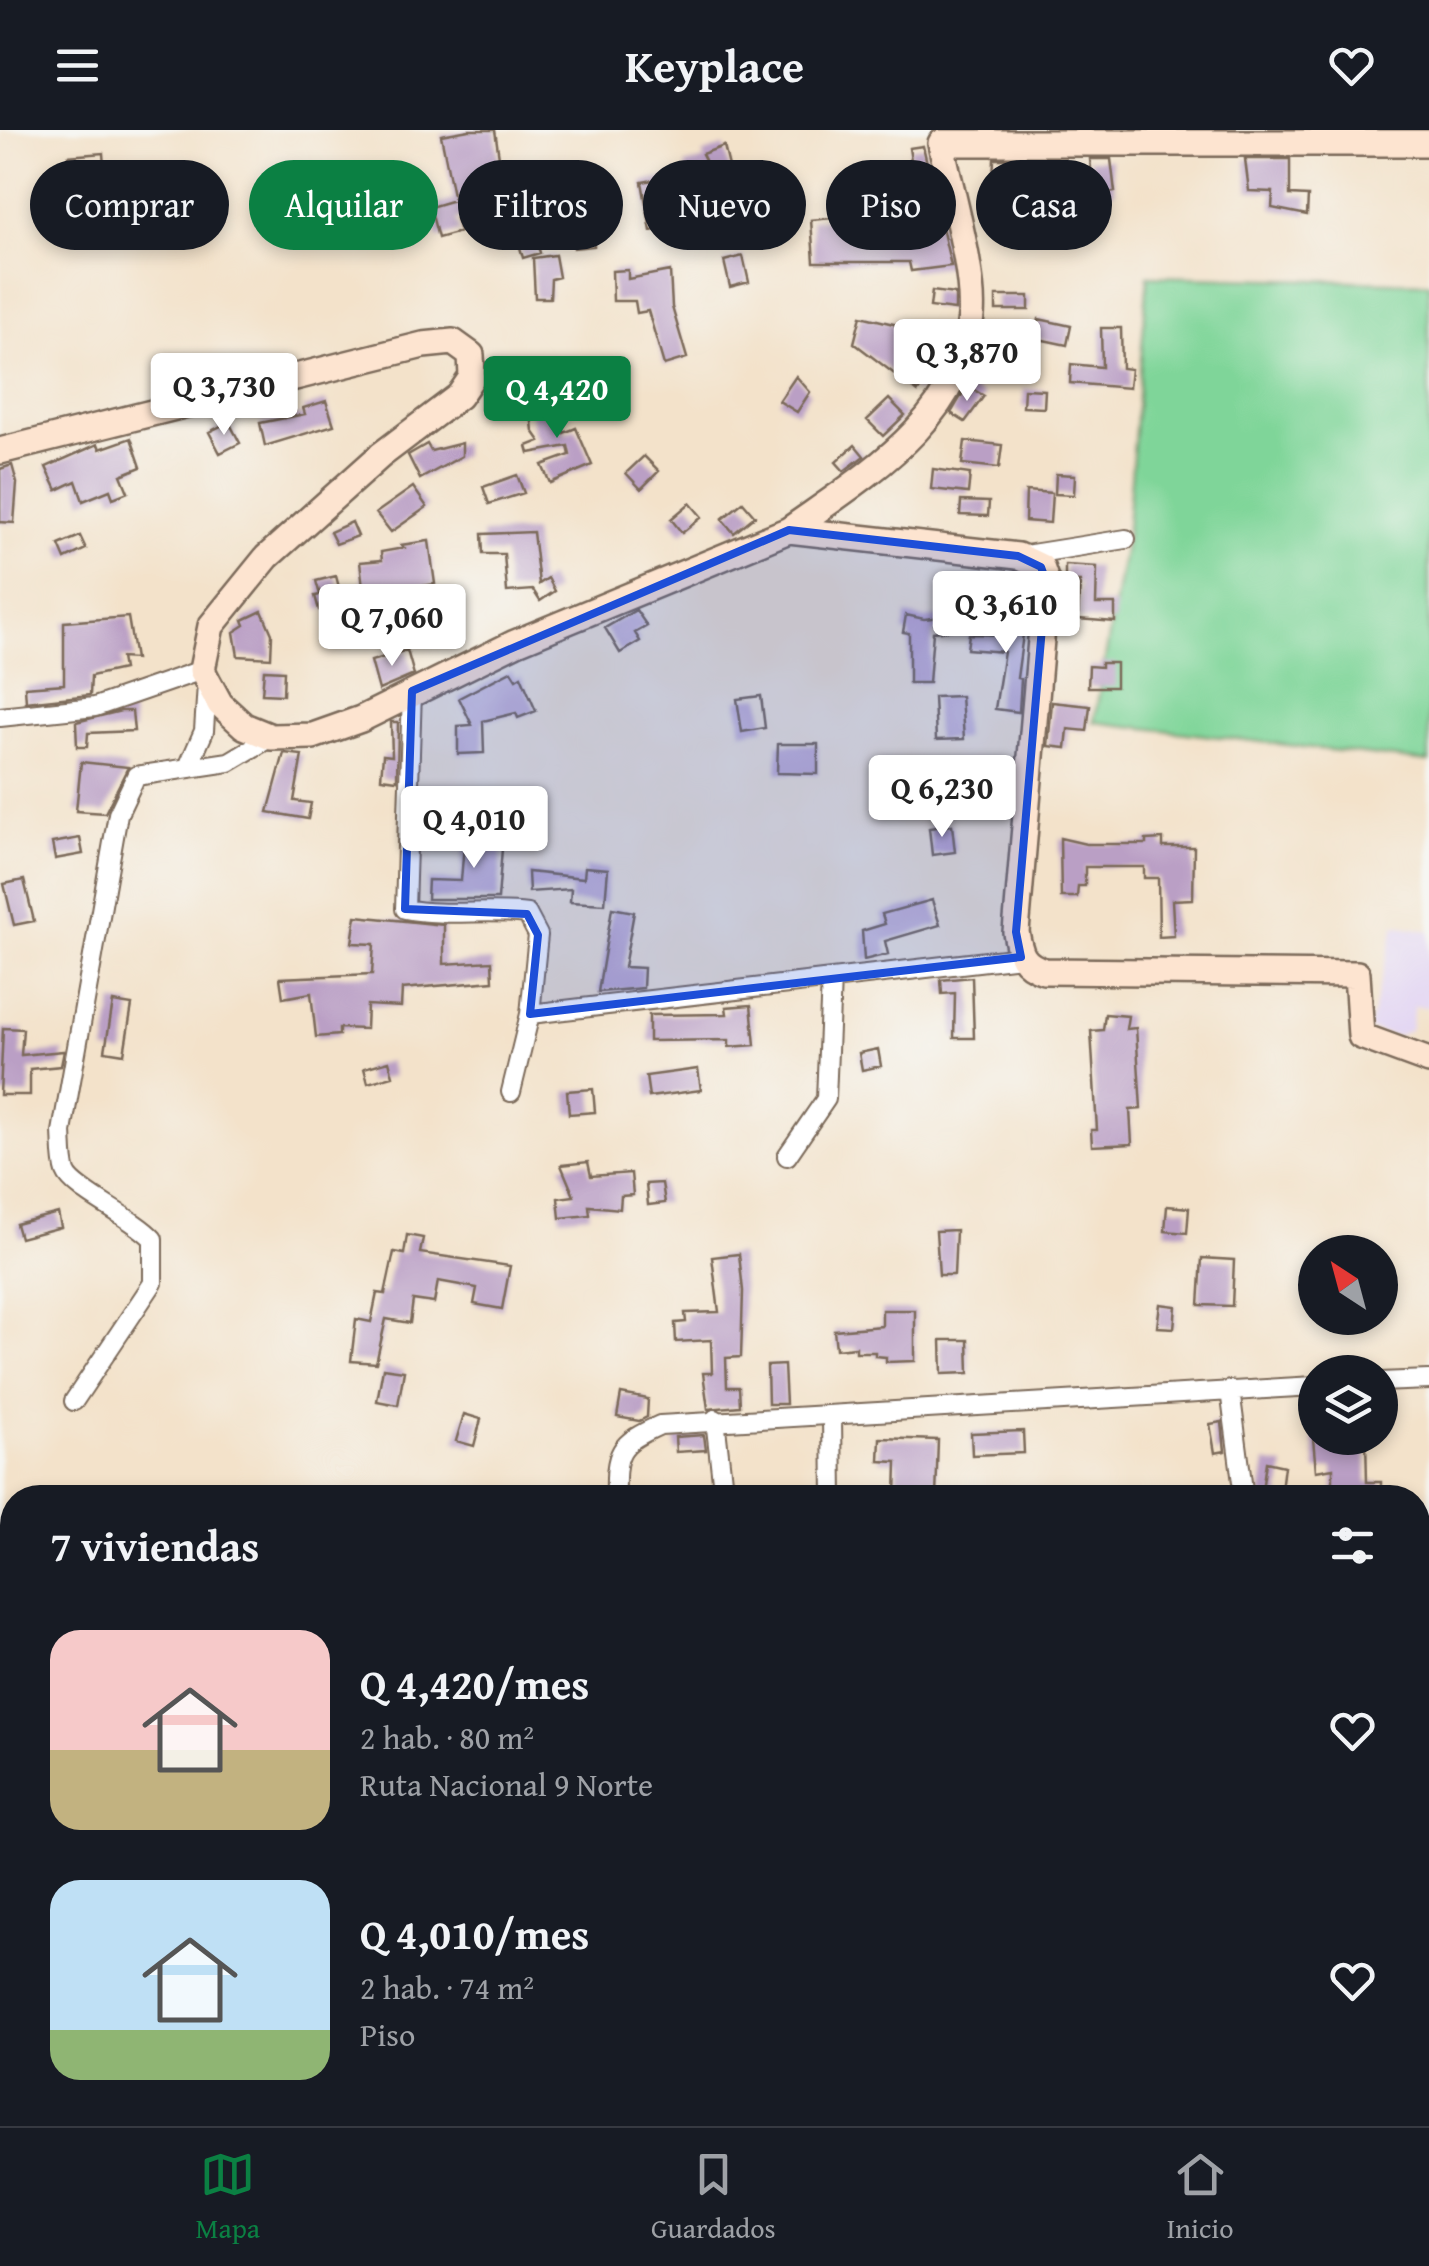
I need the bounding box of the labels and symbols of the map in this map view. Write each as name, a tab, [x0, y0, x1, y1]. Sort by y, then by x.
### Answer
pin: Q 3,870	[875, 319, 1059, 404]
pin: Q 3,730	[132, 353, 316, 438]
pin: Q 4,420	[465, 356, 649, 441]
pin: Q 3,610	[914, 571, 1098, 656]
pin: Q 7,060	[300, 584, 484, 669]
pin: Q 6,230	[850, 755, 1034, 840]
pin: Q 4,010	[382, 786, 566, 871]
north arrow	[1298, 1235, 1398, 1335]

